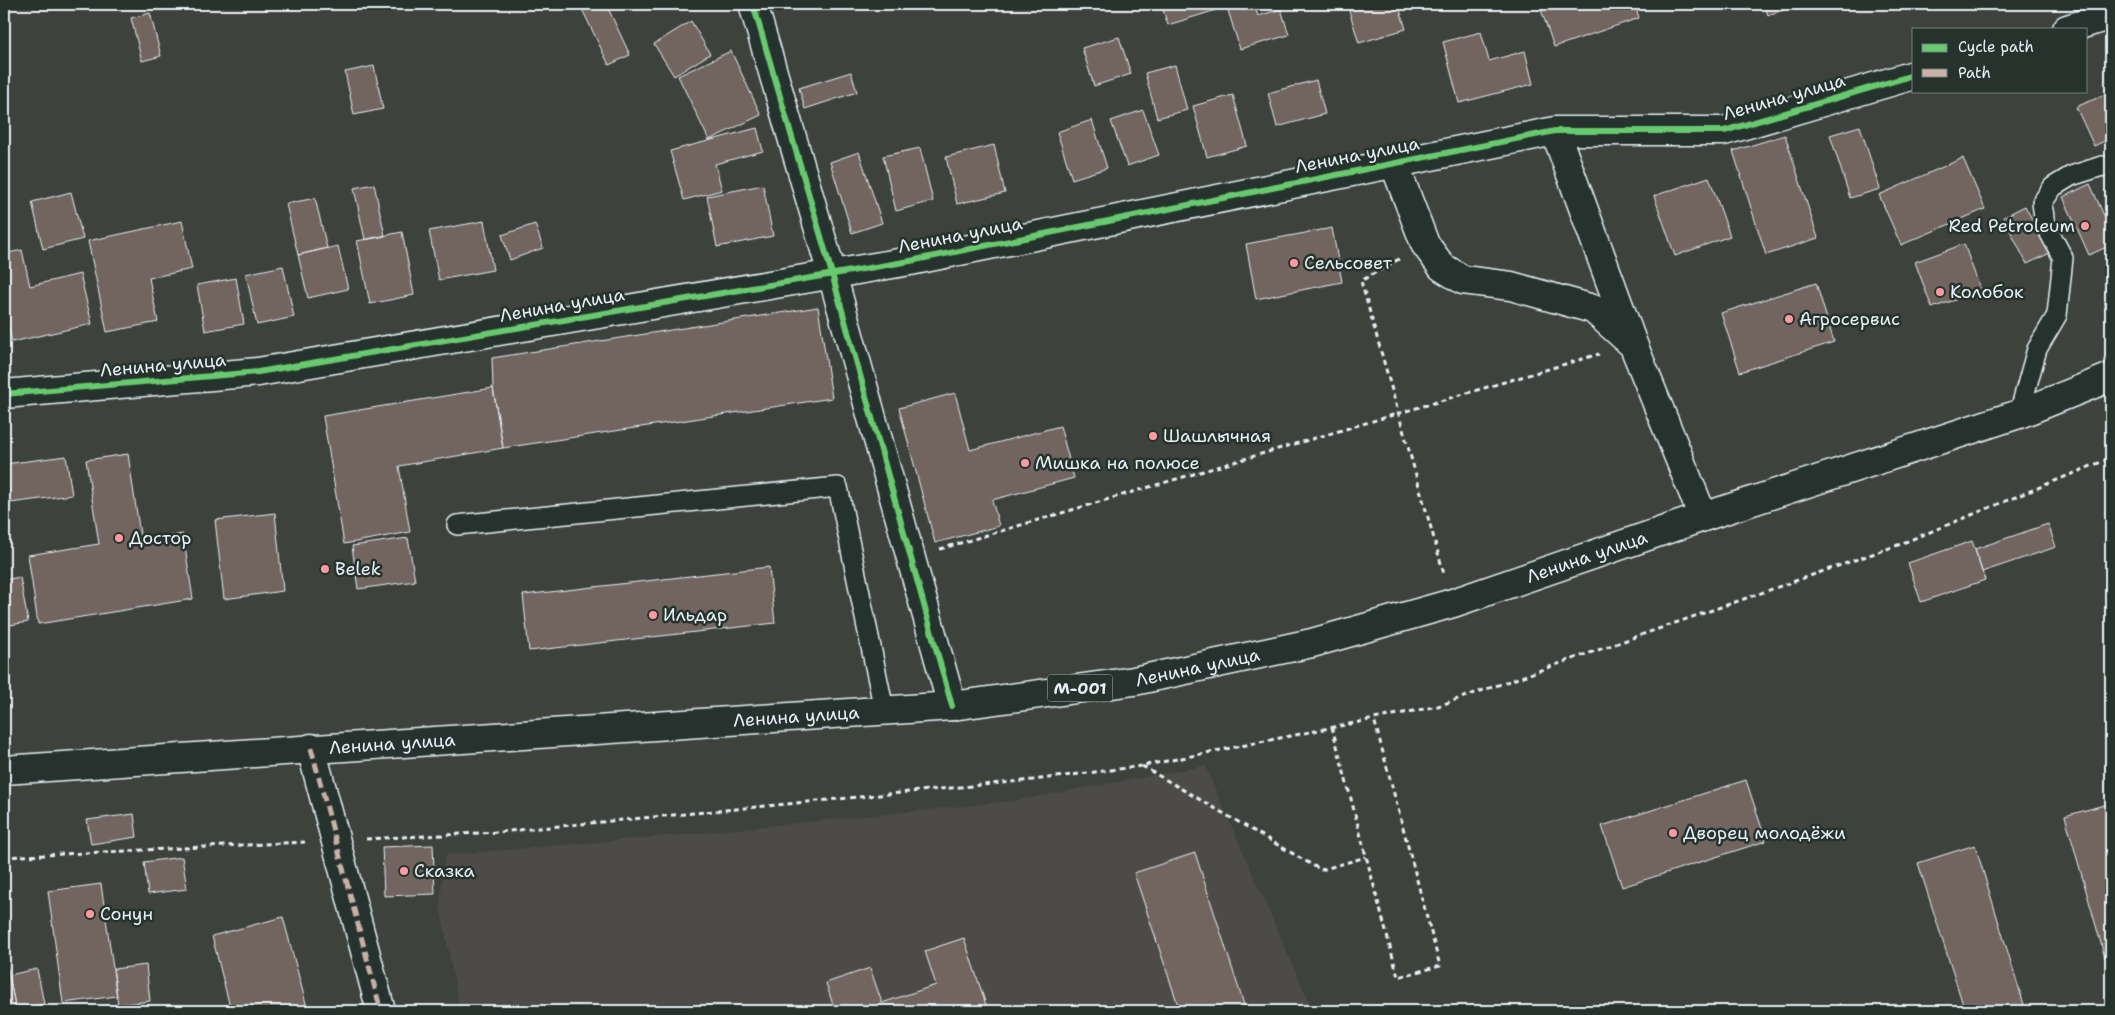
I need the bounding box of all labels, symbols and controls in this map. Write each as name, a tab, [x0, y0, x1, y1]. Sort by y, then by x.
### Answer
legend	[1912, 28, 2088, 92]
text: Cycle path	[1958, 37, 2034, 57]
text: Path	[1958, 63, 1991, 83]
street label: Ленина улица	[1720, 68, 1848, 126]
street label: Ленина улица	[1293, 131, 1421, 179]
street label: Ленина улица	[896, 211, 1024, 259]
place label: Red Petroleum	[1949, 214, 2075, 238]
marker: Red Petroleum	[2079, 220, 2091, 232]
place label: Сельсовет	[1304, 251, 1393, 275]
marker: Сельсовет	[1288, 257, 1300, 269]
place label: Колобок	[1950, 280, 2024, 304]
street label: Ленина улица	[498, 282, 626, 328]
marker: Колобок	[1934, 286, 1946, 298]
place label: Агросервис	[1799, 307, 1900, 331]
marker: Агросервис	[1783, 313, 1795, 325]
street label: Ленина улица	[99, 348, 227, 382]
place label: Шашлычная	[1163, 424, 1271, 448]
marker: Шашлычная	[1147, 430, 1159, 442]
place label: Мишка на полюсе	[1035, 451, 1200, 475]
marker: Мишка на полюсе	[1019, 457, 1031, 469]
street label: Ленина улица	[1523, 525, 1651, 589]
place label: Достор	[129, 526, 191, 550]
marker: Достор	[113, 532, 125, 544]
place label: Belek	[335, 557, 381, 581]
marker: Belek	[319, 563, 331, 575]
place label: Ильдар	[663, 603, 727, 627]
marker: Ильдар	[647, 609, 659, 621]
street label: Ленина улица	[1133, 642, 1262, 692]
road number: М-001	[1048, 674, 1112, 701]
street label: Ленина улица	[732, 700, 860, 733]
street label: Ленина улица	[328, 728, 456, 760]
place label: Дворец молодёжи	[1683, 821, 1846, 845]
marker: Дворец молодёжи	[1667, 827, 1679, 839]
place label: Сказка	[414, 859, 475, 883]
marker: Сказка	[398, 865, 410, 877]
place label: Сонун	[100, 902, 153, 926]
marker: Сонун	[84, 908, 96, 920]

